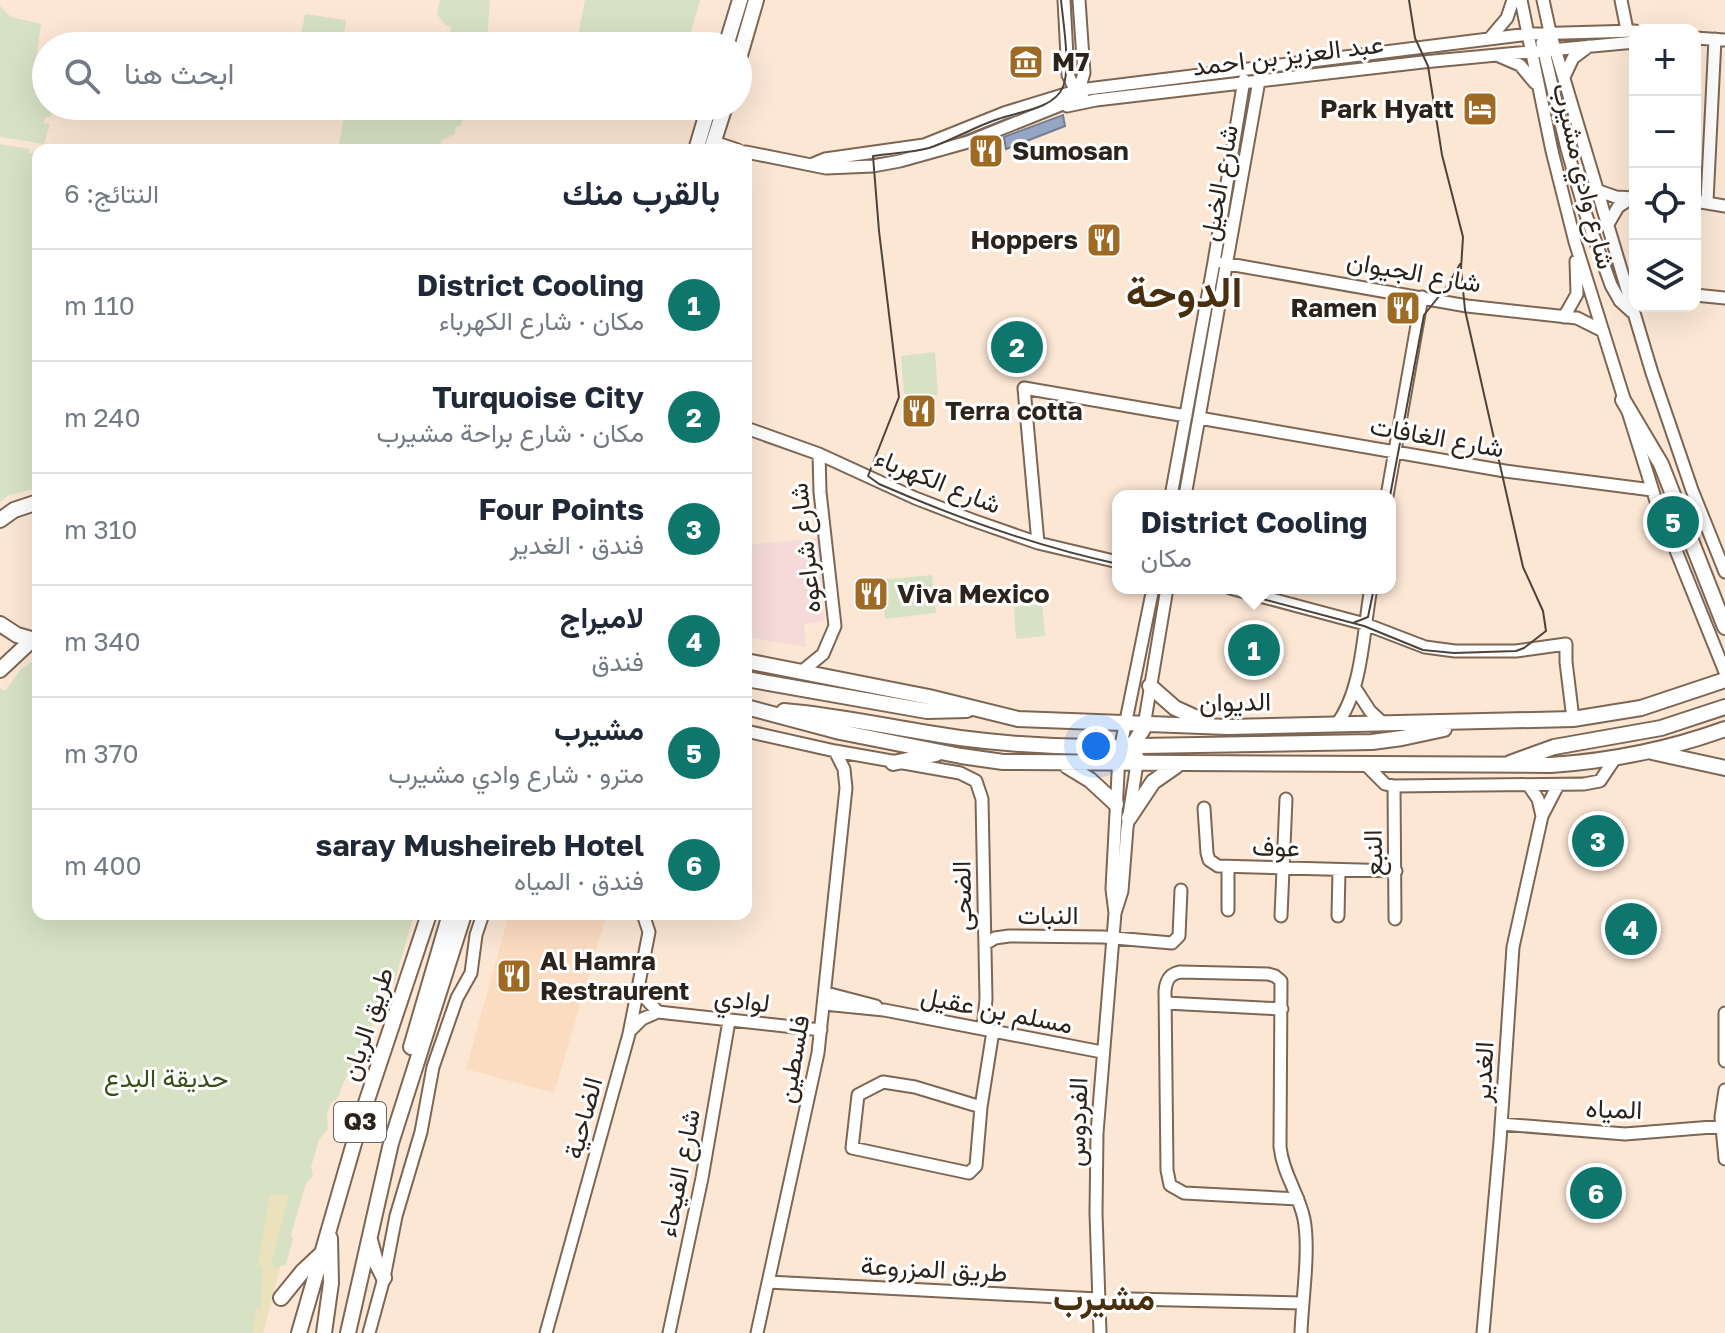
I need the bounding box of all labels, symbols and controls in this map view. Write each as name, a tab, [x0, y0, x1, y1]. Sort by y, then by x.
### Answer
map controls	[1629, 24, 1701, 312]
button: +	[1629, 24, 1701, 96]
street label: عبد العزيز بن احمد	[1191, 27, 1385, 83]
search box	[32, 32, 752, 120]
museum icon: M7	[1007, 43, 1045, 81]
place label: M7	[1052, 46, 1089, 77]
icon: search	[60, 54, 104, 98]
text: ابحث هنا	[124, 55, 234, 91]
street label: شارع وادي مشيرب	[1541, 80, 1623, 274]
hotel icon: Park Hyatt	[1461, 90, 1499, 128]
place label: Park Hyatt	[1320, 93, 1454, 124]
button: −	[1629, 96, 1701, 168]
street label: شارع الخيل	[1193, 122, 1247, 244]
restaurant icon: Sumosan	[967, 132, 1005, 170]
place label: Sumosan	[1012, 135, 1129, 166]
button: locate	[1629, 168, 1701, 240]
text: بالقرب منك	[562, 172, 720, 212]
text: النتائج: 6	[64, 178, 159, 209]
restaurant icon: Hoppers	[1085, 221, 1123, 259]
place label: Hoppers	[971, 224, 1078, 255]
button: layers	[1629, 240, 1701, 312]
street label: شارع الجيوان	[1344, 244, 1484, 302]
district label: الدوحة	[1126, 266, 1242, 319]
text: District Cooling	[417, 267, 644, 303]
restaurant icon: Ramen	[1384, 289, 1422, 327]
text: 110 m	[64, 290, 135, 321]
text: 1	[687, 290, 701, 321]
place label: Ramen	[1290, 292, 1377, 323]
text: مكان · شارع الكهرباء	[439, 305, 644, 336]
pin: 2	[991, 317, 1043, 377]
text: Turquoise City	[432, 379, 644, 415]
restaurant icon: Terra cotta	[900, 392, 938, 430]
place label: Terra cotta	[945, 395, 1083, 426]
text: 240 m	[64, 402, 141, 433]
text: 2	[686, 402, 702, 433]
street label: شارع الغافات	[1367, 409, 1506, 466]
text: مكان · شارع براحة مشيرب	[377, 417, 644, 448]
street label: شارع الكهرباء	[870, 441, 1006, 523]
street label: شارع شراعوه	[782, 481, 830, 615]
popup	[1112, 490, 1396, 594]
text: Four Points	[478, 491, 644, 527]
pin: 5	[1647, 492, 1699, 552]
text: District Cooling	[1140, 504, 1368, 540]
text: 310 m	[64, 514, 137, 545]
text: 3	[686, 514, 702, 545]
text: فندق · الغدير	[509, 529, 644, 560]
text: مكان	[1140, 542, 1192, 573]
restaurant icon: Viva Mexico	[852, 575, 890, 613]
place label: Viva Mexico	[897, 578, 1050, 609]
text: لاميراج	[560, 599, 644, 635]
pin: 1	[1228, 620, 1280, 680]
text: 340 m	[64, 626, 141, 657]
text: 4	[686, 626, 702, 657]
text: فندق	[592, 646, 644, 677]
street label: الديوان	[1199, 685, 1271, 719]
text: مشيرب	[554, 711, 644, 747]
your location	[1076, 726, 1116, 766]
text: 370 m	[64, 738, 139, 769]
text: 5	[686, 738, 702, 769]
text: مترو · شارع وادي مشيرب	[388, 758, 644, 789]
pin: 3	[1572, 811, 1624, 871]
text: saray Musheireb Hotel	[315, 827, 644, 863]
street label: النبع	[1357, 829, 1391, 877]
street label: عوف	[1252, 830, 1300, 864]
text: 400 m	[64, 850, 142, 881]
text: 6	[686, 850, 702, 881]
street label: الضحى	[945, 860, 979, 932]
text: فندق · المياه	[514, 865, 644, 896]
street label: النبات	[1018, 899, 1078, 930]
pin: 4	[1605, 899, 1657, 959]
place label: Al Hamra Restraurent	[540, 945, 689, 1006]
restaurant icon: Al Hamra Restraurent	[495, 957, 533, 995]
street label: طريق الريان	[334, 963, 400, 1085]
street label: مسلم بن عقيل	[918, 980, 1076, 1041]
street label: لوادي	[712, 981, 772, 1024]
street label: فلسطين	[770, 1013, 816, 1105]
street label: الغدير	[1465, 1041, 1501, 1104]
park label: حديقة البدع	[104, 1062, 228, 1096]
street label: الضاحية	[557, 1074, 608, 1162]
street label: الفردوس	[1059, 1077, 1095, 1167]
street label: المياه	[1585, 1092, 1643, 1125]
road number: Q3	[334, 1102, 386, 1142]
street label: شارع الفيحاء	[651, 1106, 709, 1240]
pin: 6	[1570, 1163, 1622, 1223]
street label: طريق المزروعة	[860, 1249, 1008, 1289]
district label: مشيرب	[1053, 1277, 1155, 1320]

